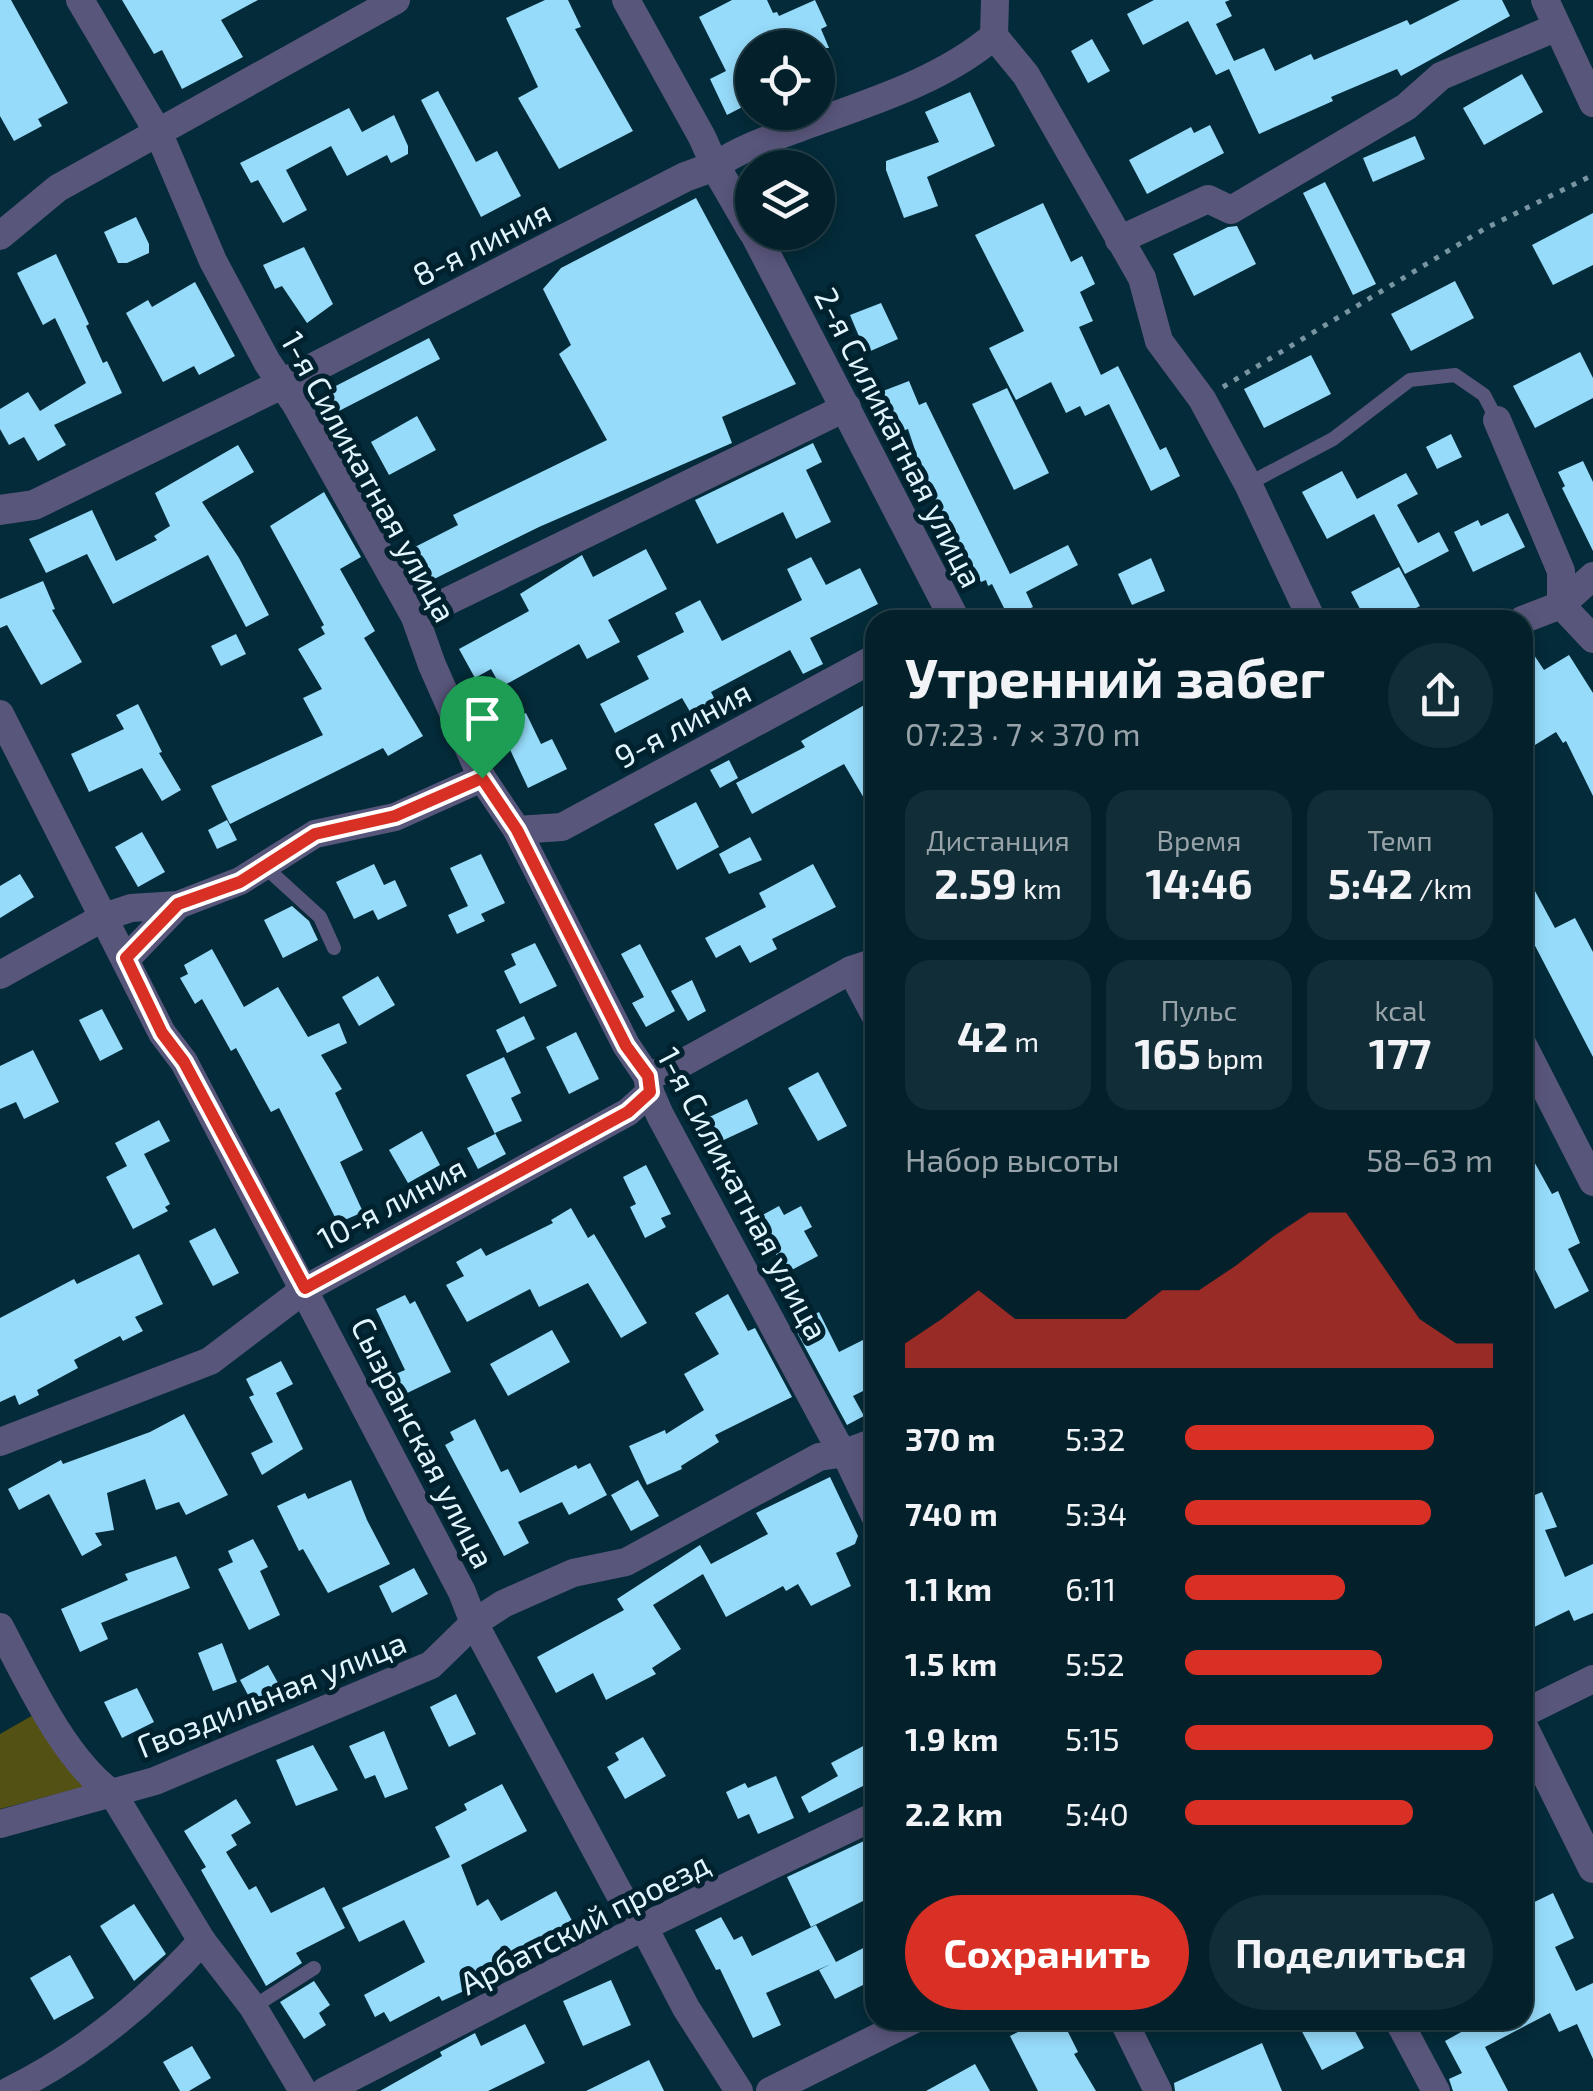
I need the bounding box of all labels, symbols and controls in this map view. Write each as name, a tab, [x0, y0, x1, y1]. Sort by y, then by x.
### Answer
map controls	[735, 30, 835, 250]
button: locate	[735, 30, 835, 130]
button: layers	[735, 150, 835, 250]
street label: 8-я линия	[406, 191, 556, 293]
street label: 2-я Силикатная улица	[807, 281, 992, 594]
street label: 1-я Силикатная улица	[273, 324, 466, 628]
text: Утренний забег	[905, 643, 1325, 709]
button: share	[1388, 643, 1493, 748]
street label: 9-я линия	[607, 671, 757, 775]
pin	[440, 676, 525, 779]
icon: arrive	[455, 691, 510, 746]
text: 07:23 · 7 × 370 m	[905, 714, 1141, 752]
text: Дистанция	[926, 823, 1070, 857]
text: Время	[1157, 823, 1241, 857]
text: Темп	[1367, 823, 1433, 857]
text: 2.59	[934, 857, 1017, 907]
text: 14:46	[1145, 857, 1253, 907]
text: 5:42	[1328, 857, 1413, 907]
text: km	[1017, 871, 1062, 905]
text: /km	[1413, 871, 1472, 905]
text: Пульс	[1161, 993, 1237, 1027]
text: kcal	[1374, 993, 1426, 1027]
text: 42	[957, 1010, 1008, 1060]
text: m	[1008, 1024, 1039, 1058]
text: 165	[1134, 1027, 1201, 1077]
text: 177	[1369, 1027, 1431, 1077]
street label: 1-я Силикатная улица	[650, 1040, 837, 1346]
text: bpm	[1201, 1041, 1264, 1075]
text: Набор высоты	[905, 1140, 1120, 1178]
text: 58–63 m	[1366, 1140, 1493, 1178]
street label: 10-я линия	[310, 1147, 472, 1257]
street label: Сызранская улица	[343, 1310, 504, 1574]
text: 370 m	[905, 1419, 995, 1457]
text: 5:32	[1065, 1419, 1125, 1457]
text: 740 m	[905, 1494, 998, 1532]
text: 5:34	[1065, 1494, 1127, 1532]
text: 1.1 km	[905, 1569, 992, 1607]
text: 6:11	[1065, 1569, 1116, 1607]
street label: Гвоздильная улица	[131, 1622, 412, 1765]
text: 1.5 km	[905, 1644, 997, 1682]
text: 5:52	[1065, 1644, 1125, 1682]
text: 1.9 km	[905, 1719, 999, 1757]
text: 5:15	[1065, 1719, 1120, 1757]
text: 2.2 km	[905, 1794, 1003, 1832]
text: 5:40	[1065, 1794, 1129, 1832]
street label: Арбатский проезд	[453, 1843, 715, 2001]
button: Сохранить	[905, 1895, 1189, 2010]
button: Поделиться	[1209, 1895, 1493, 2010]

